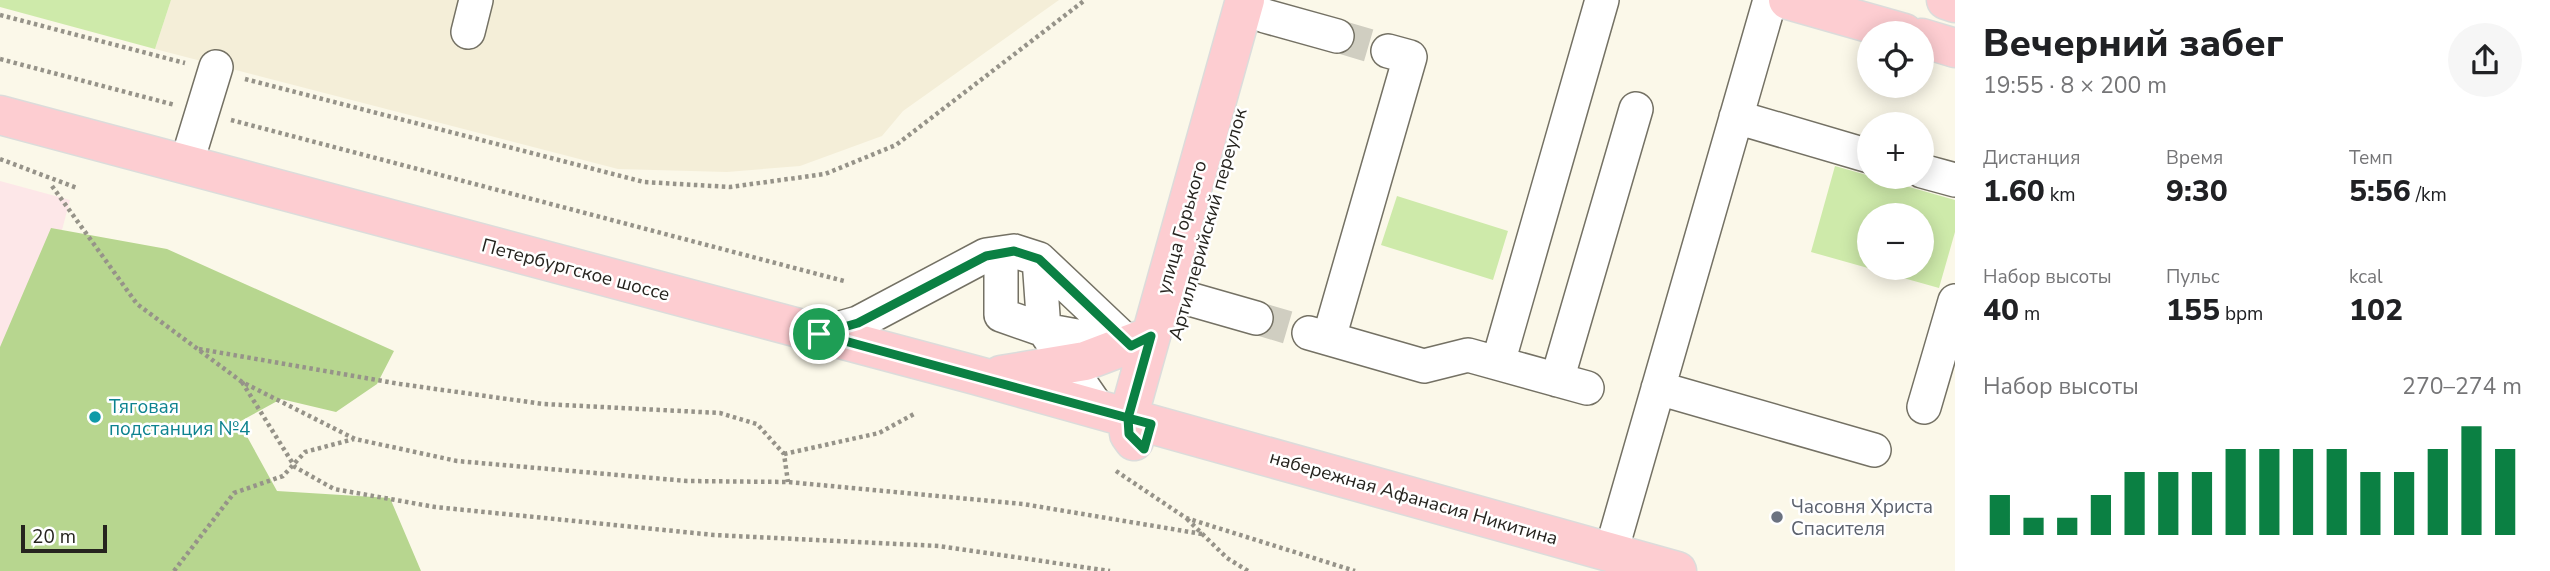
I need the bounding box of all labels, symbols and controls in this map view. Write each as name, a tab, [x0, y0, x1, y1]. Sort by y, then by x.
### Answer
text: Вечерний забег	[1983, 18, 2284, 69]
map controls	[1857, 21, 1934, 280]
button: locate	[1857, 21, 1934, 98]
button: share	[2448, 23, 2522, 97]
text: 19:55 · 8 × 200 m	[1983, 70, 2167, 101]
street label: Артиллерийский переулок	[1162, 105, 1254, 343]
button: +	[1857, 112, 1934, 189]
text: Дистанция	[1983, 145, 2080, 171]
text: Время	[2166, 145, 2223, 171]
text: Темп	[2349, 145, 2393, 171]
street label: улица Горького	[1150, 157, 1213, 297]
text: 1.60	[1983, 171, 2045, 212]
text: 9:30	[2166, 171, 2228, 212]
text: 5:56	[2349, 171, 2411, 212]
text: km	[2045, 182, 2075, 208]
text: /km	[2411, 182, 2447, 208]
button: −	[1857, 203, 1934, 280]
street label: Петербургское шоссе	[479, 232, 673, 308]
text: Набор высоты	[1983, 264, 2112, 290]
text: Пульс	[2166, 264, 2220, 290]
text: kcal	[2349, 264, 2383, 290]
text: 40	[1983, 290, 2019, 331]
text: 155	[2166, 290, 2220, 331]
text: 102	[2349, 290, 2403, 331]
text: m	[2019, 301, 2040, 327]
text: bpm	[2220, 301, 2263, 327]
pin	[789, 304, 849, 364]
icon: arrive	[800, 315, 838, 353]
text: Набор высоты	[1983, 371, 2139, 402]
text: 270–274 m	[2402, 371, 2522, 402]
place label: Тяговая подстанция №4	[109, 394, 250, 442]
marker: Тяговая подстанция №4	[87, 409, 103, 425]
street label: набережная Афанасия Никитина	[1267, 444, 1561, 552]
place label: Часовня Христа Спасителя	[1791, 494, 1933, 542]
marker: Часовня Христа Спасителя	[1769, 509, 1785, 525]
scale bar	[21, 522, 107, 554]
text: 20 m	[32, 524, 76, 550]

